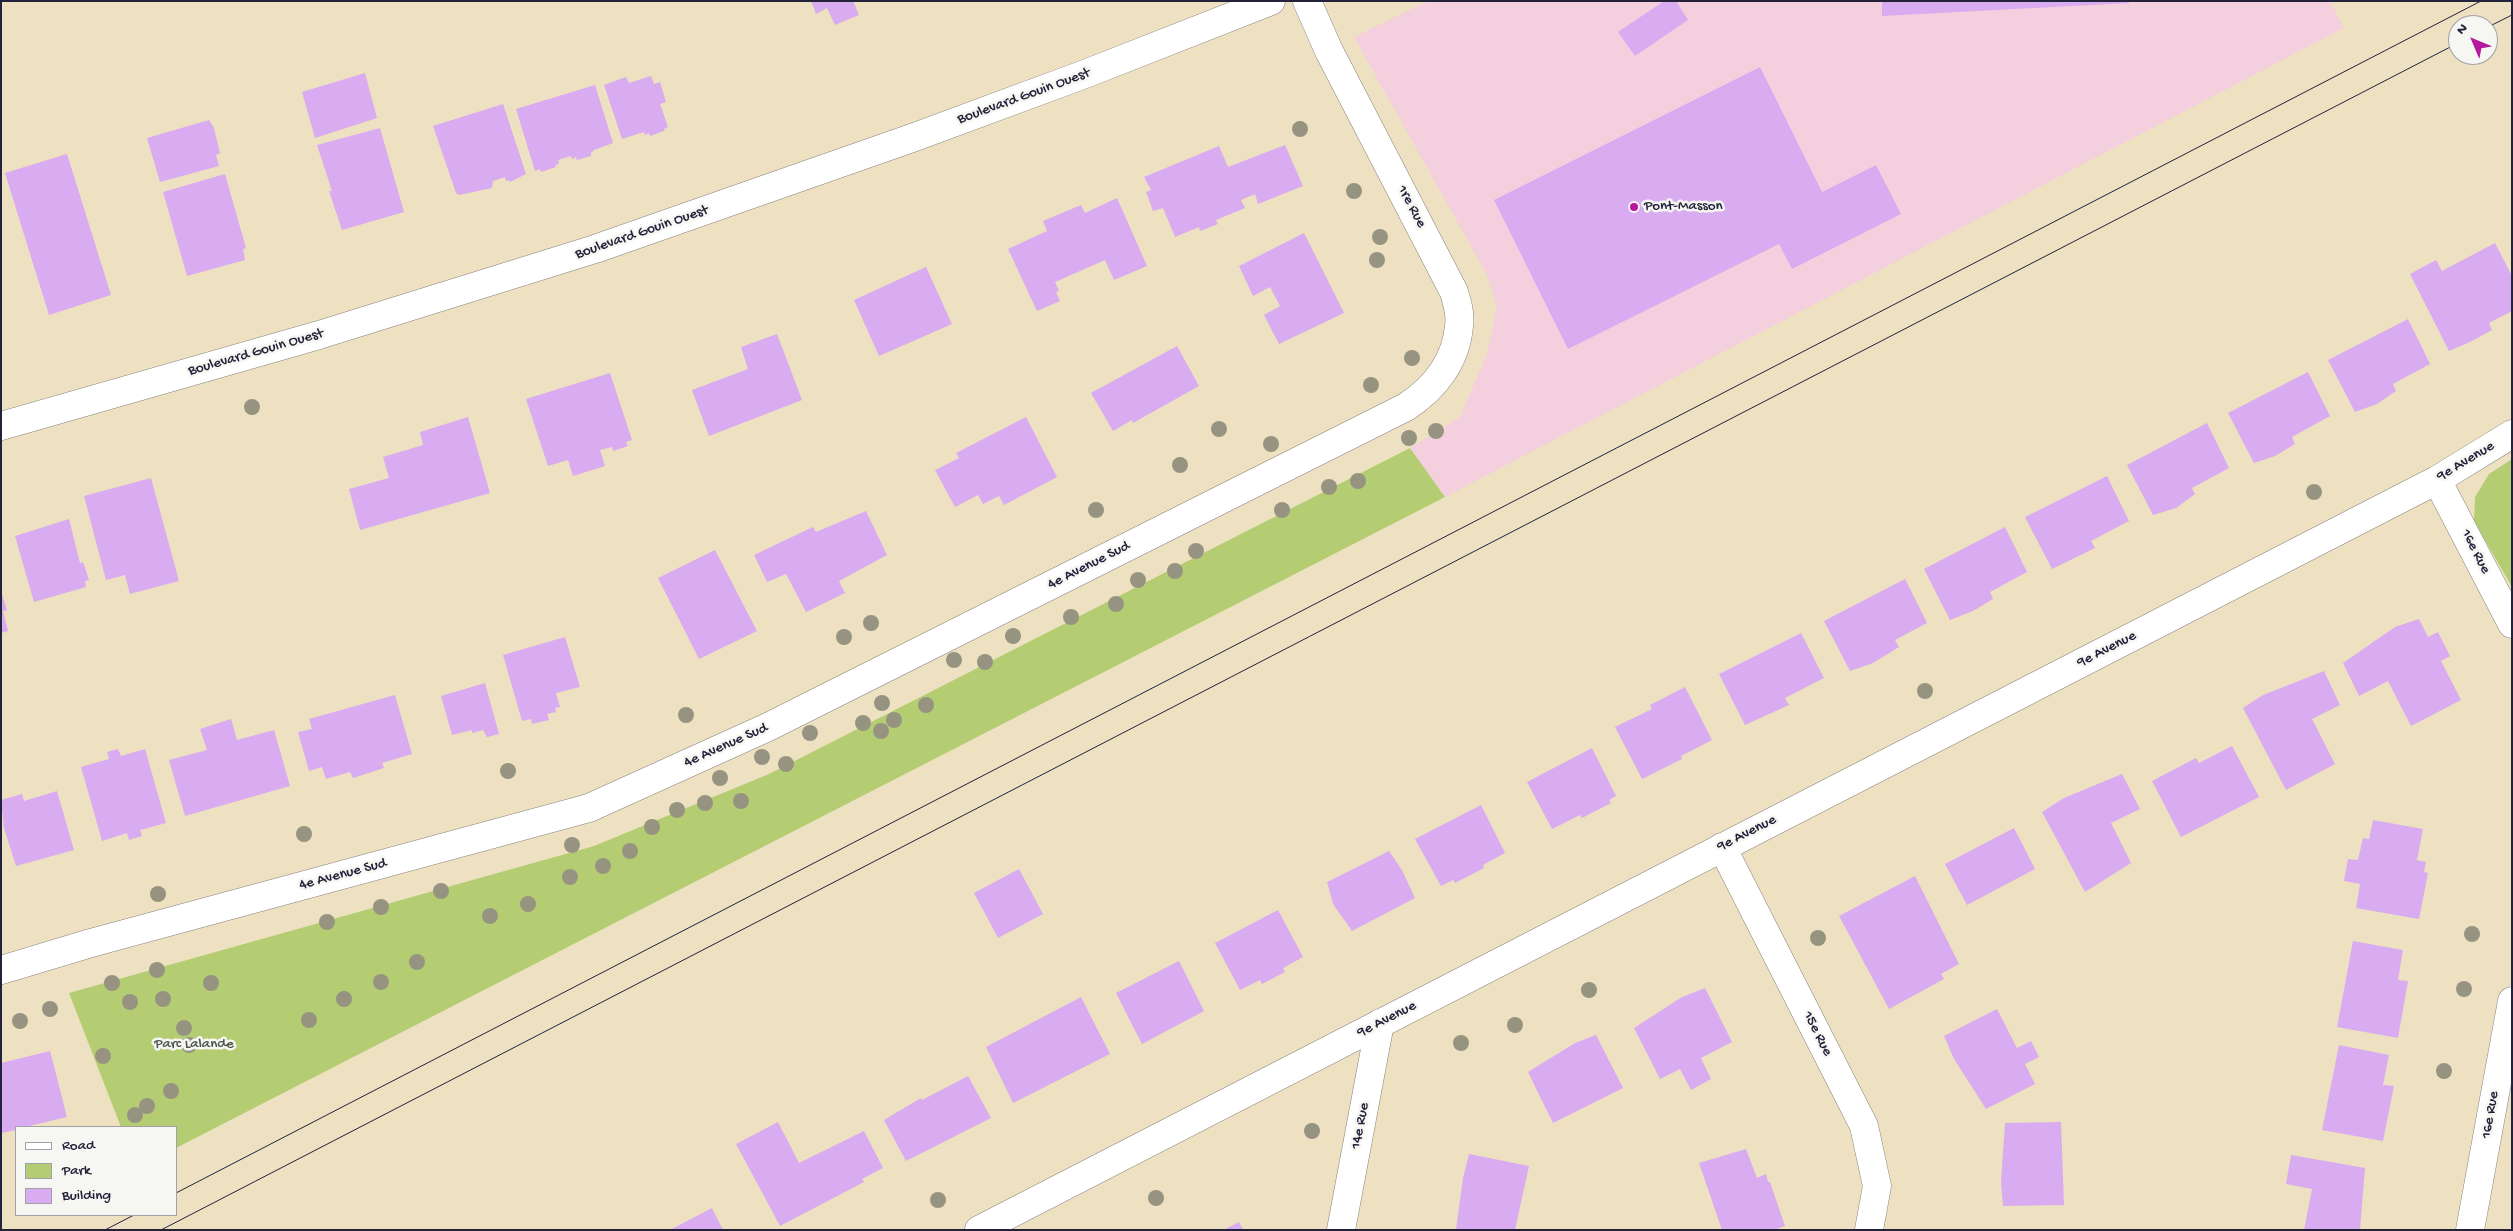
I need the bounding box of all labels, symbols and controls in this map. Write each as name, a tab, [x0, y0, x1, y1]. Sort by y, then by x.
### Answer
north arrow	[2448, 15, 2498, 65]
text: N	[2453, 21, 2472, 39]
street label: Boulevard Gouin Ouest	[955, 65, 1093, 129]
street label: 1re Rue	[1392, 183, 1430, 231]
place label: Pont-Masson	[1644, 198, 1723, 216]
marker: Pont-Masson	[1628, 201, 1640, 213]
street label: Boulevard Gouin Ouest	[573, 202, 711, 264]
street label: Boulevard Gouin Ouest	[186, 325, 326, 381]
street label: 9e Avenue	[2434, 438, 2498, 486]
street label: 16e Rue	[2456, 527, 2494, 577]
street label: 4e Avenue Sud	[1045, 538, 1133, 594]
street label: 9e Avenue	[2074, 627, 2140, 673]
street label: 4e Avenue Sud	[681, 720, 771, 772]
street label: 9e Avenue	[1714, 811, 1780, 857]
street label: 4e Avenue Sud	[297, 855, 389, 895]
street label: 9e Avenue	[1354, 997, 1420, 1043]
street label: 15e Rue	[1798, 1009, 1836, 1059]
park label: Parc Lalande	[154, 1036, 234, 1054]
street label: 16e Rue	[2478, 1090, 2504, 1140]
street label: 14e Rue	[1348, 1101, 1374, 1151]
legend	[15, 1126, 178, 1216]
text: Road	[62, 1137, 95, 1155]
text: Park	[62, 1162, 91, 1180]
text: Building	[62, 1187, 111, 1205]

